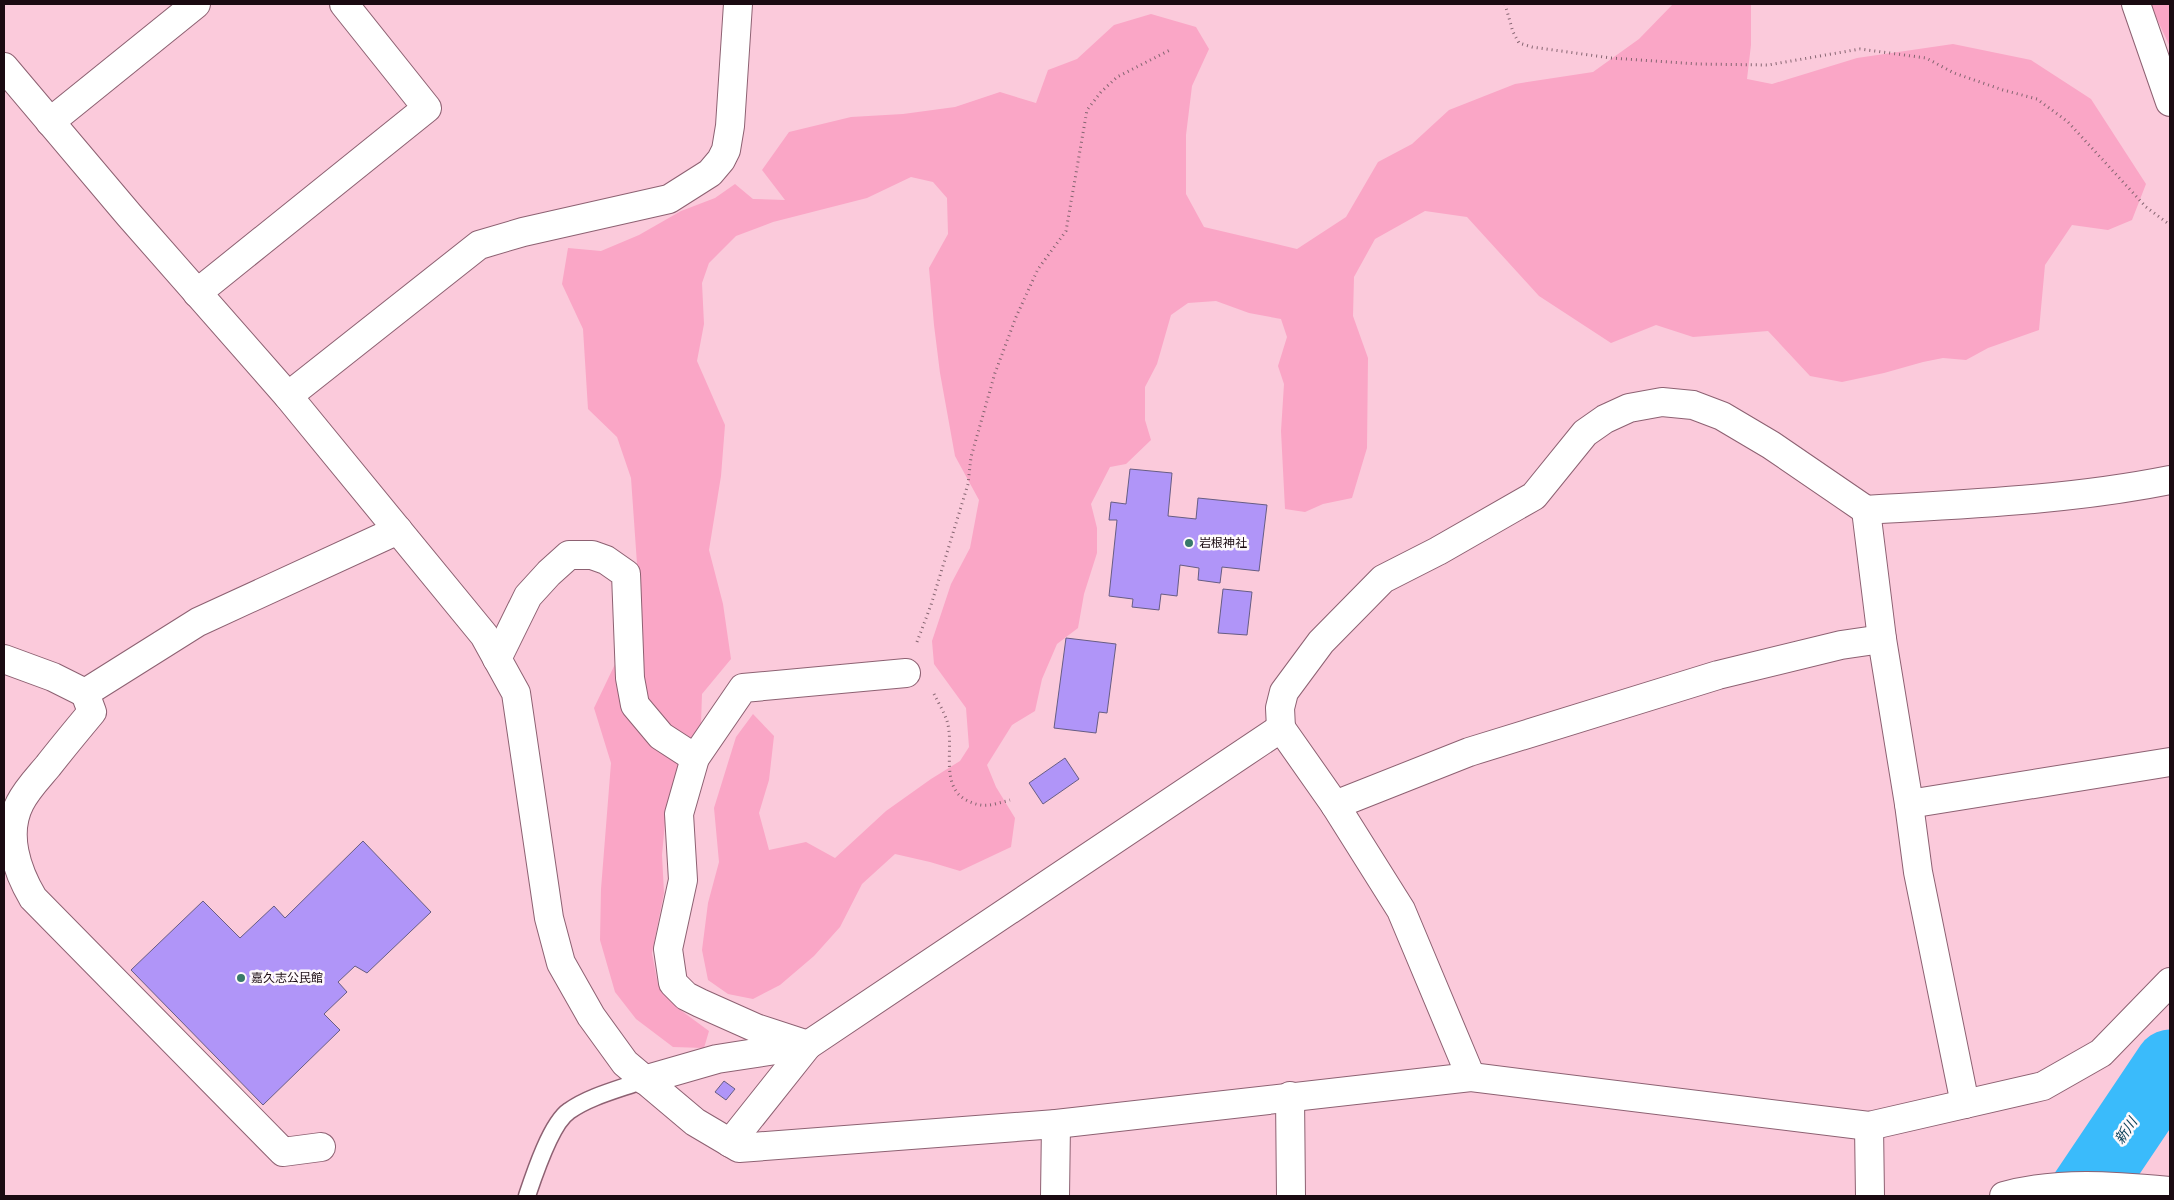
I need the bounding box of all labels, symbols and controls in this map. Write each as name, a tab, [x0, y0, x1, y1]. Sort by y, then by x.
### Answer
place label: 岩根神社	[1199, 536, 1247, 550]
marker: 岩根神社	[1183, 537, 1195, 549]
place label: 嘉久志公民館	[251, 971, 323, 985]
marker: 嘉久志公民館	[235, 972, 247, 984]
water label: 新川	[2111, 1113, 2142, 1147]

